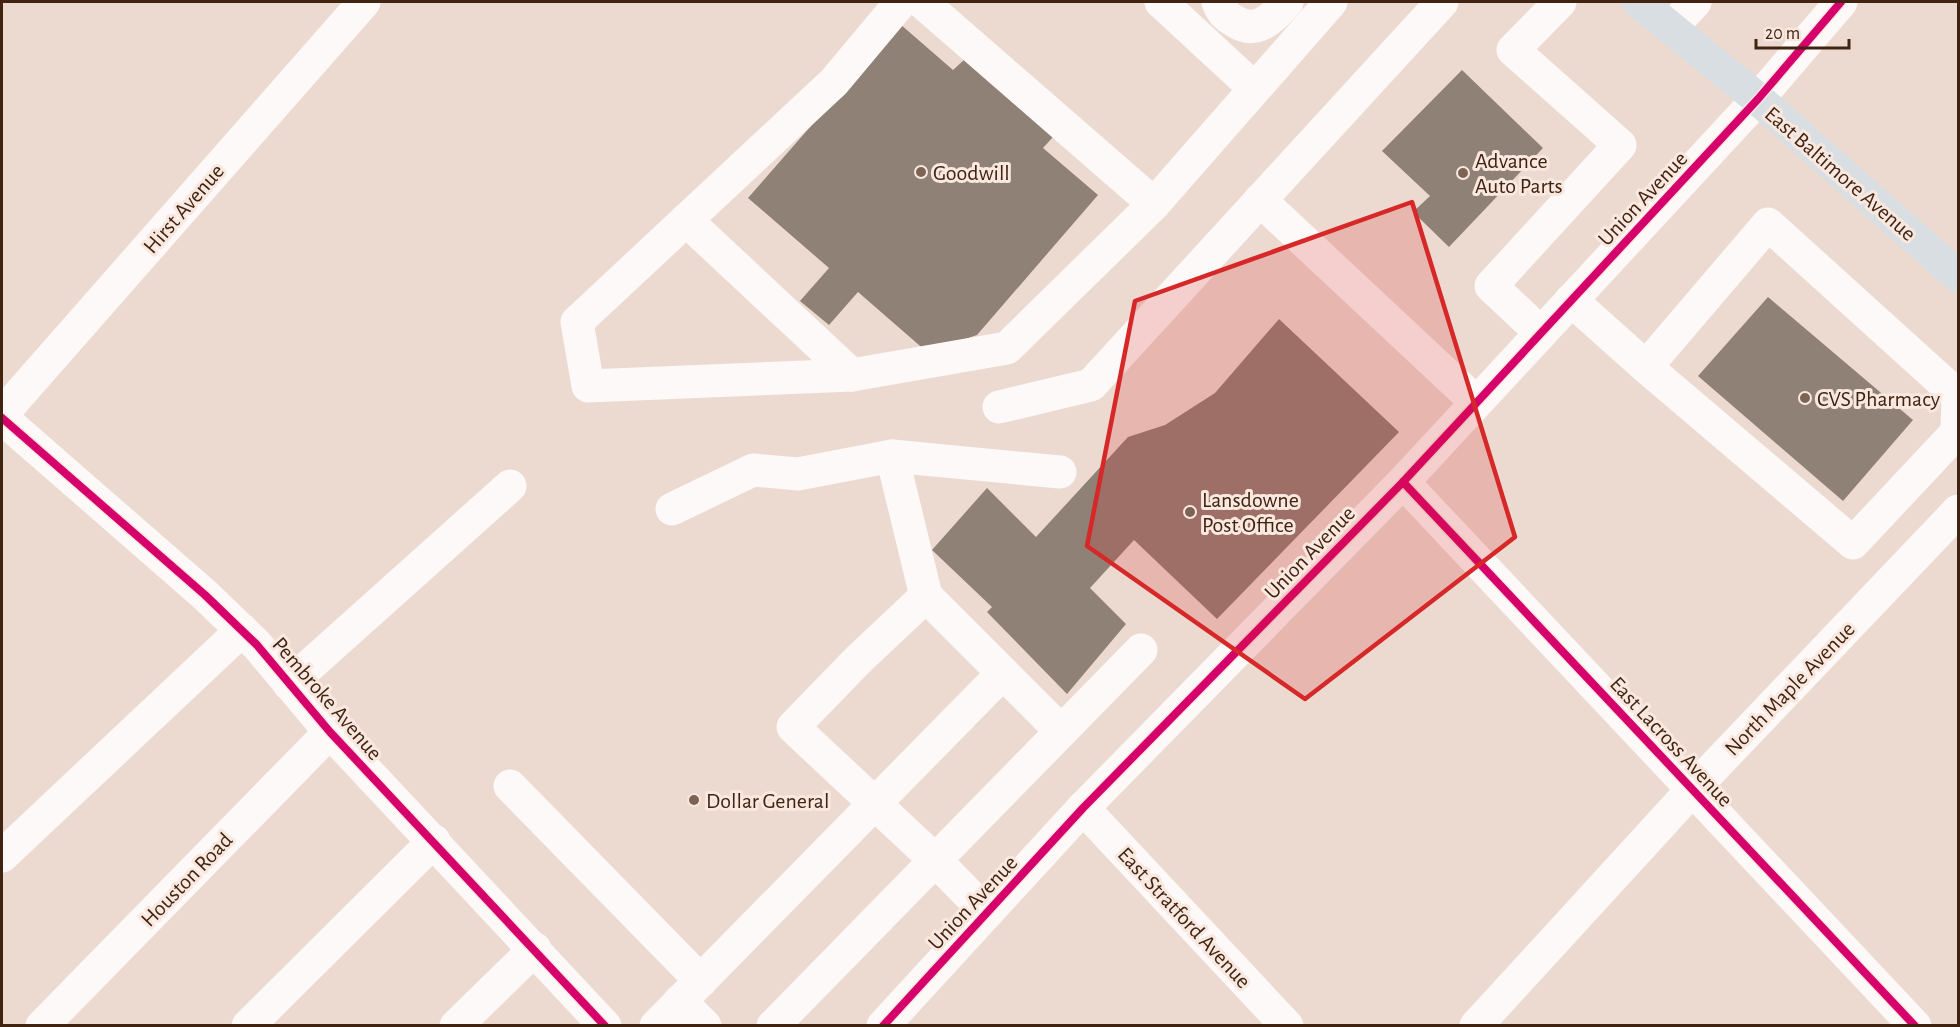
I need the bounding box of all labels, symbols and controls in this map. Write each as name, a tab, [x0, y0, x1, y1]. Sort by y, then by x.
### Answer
scale bar	[1756, 12, 1849, 50]
text: 20 m	[1765, 25, 1800, 43]
street label: East Baltimore Avenue	[1761, 102, 1920, 245]
street label: Union Avenue	[1594, 147, 1692, 250]
place label: Advance Auto Parts	[1475, 150, 1563, 197]
street label: Hirst Avenue	[139, 160, 228, 258]
place label: Goodwill	[933, 162, 1010, 184]
marker: Goodwill	[914, 165, 928, 179]
marker: Advance Auto Parts	[1456, 166, 1470, 180]
place label: CVS Pharmacy	[1817, 388, 1941, 410]
marker: CVS Pharmacy	[1798, 391, 1812, 405]
place label: Lansdowne Post Office	[1202, 489, 1299, 536]
street label: Union Avenue	[1260, 502, 1359, 603]
marker: Lansdowne Post Office	[1183, 505, 1197, 519]
street label: North Maple Avenue	[1721, 618, 1859, 760]
street label: Pembroke Avenue	[268, 633, 386, 764]
street label: East Lacross Avenue	[1606, 673, 1737, 811]
place label: Dollar General	[706, 790, 829, 812]
marker: Dollar General	[687, 793, 701, 807]
street label: Houston Road	[137, 829, 237, 931]
street label: East Stratford Avenue	[1114, 843, 1255, 992]
street label: Union Avenue	[924, 851, 1022, 954]

